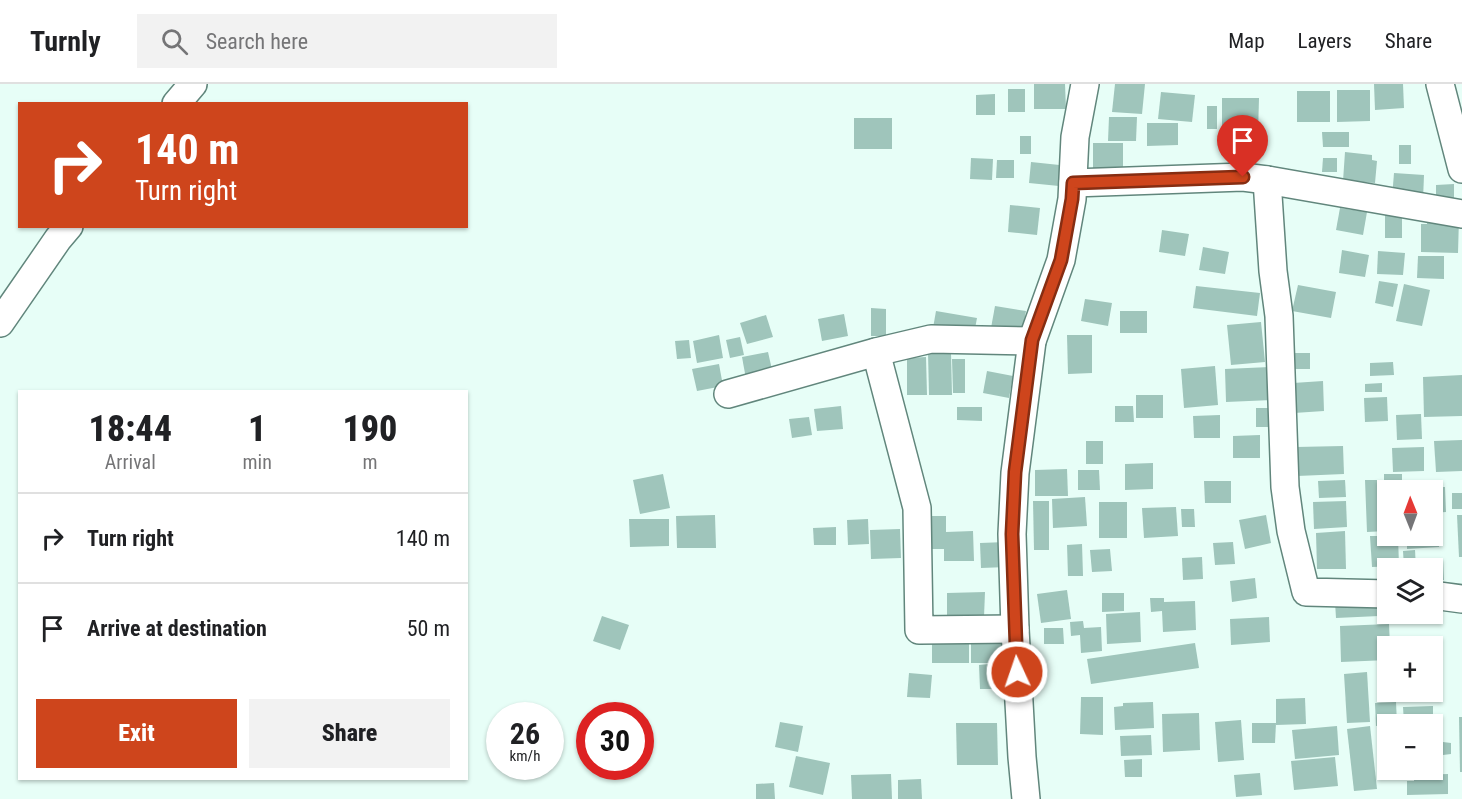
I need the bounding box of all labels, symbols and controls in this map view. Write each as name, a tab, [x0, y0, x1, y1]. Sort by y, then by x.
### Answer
search box	[137, 14, 557, 68]
text: Turnly	[30, 25, 101, 58]
icon: search	[158, 25, 191, 58]
text: Search here	[206, 29, 308, 54]
text: Map	[1228, 29, 1265, 53]
text: Layers	[1298, 29, 1352, 53]
text: Share	[1385, 29, 1432, 53]
pin	[1217, 115, 1268, 177]
icon: arrive	[1226, 124, 1259, 157]
text: 140 m	[135, 125, 240, 174]
icon: right	[36, 126, 114, 204]
text: Turn right	[135, 175, 237, 207]
text: 18:44	[89, 408, 172, 450]
text: 1	[248, 408, 266, 450]
text: 190	[342, 408, 397, 450]
text: Arrival	[105, 450, 156, 474]
text: min	[243, 450, 272, 474]
text: m	[362, 450, 377, 474]
north arrow	[1377, 480, 1443, 546]
map controls	[1377, 480, 1443, 780]
icon: right	[36, 522, 69, 555]
text: Turn right	[87, 526, 174, 551]
text: 140 m	[396, 526, 450, 551]
button: layers	[1377, 558, 1443, 624]
icon: arrive	[36, 612, 69, 645]
text: Arrive at destination	[87, 616, 267, 641]
text: 50 m	[407, 616, 450, 641]
button: +	[1377, 636, 1443, 702]
position arrow	[985, 640, 1049, 704]
button: Exit	[36, 699, 237, 768]
button: Share	[249, 699, 450, 768]
speed limit sign: 30	[576, 702, 654, 780]
button: −	[1377, 714, 1443, 780]
text: 26	[510, 716, 540, 751]
text: km/h	[510, 747, 540, 765]

